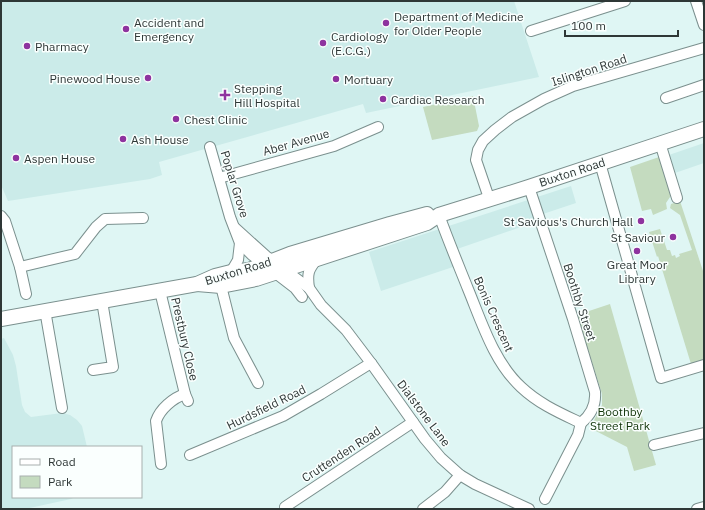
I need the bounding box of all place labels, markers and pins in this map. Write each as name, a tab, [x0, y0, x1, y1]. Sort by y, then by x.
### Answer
place label: Department of Medicine for Older People	[394, 9, 524, 38]
place label: Accident and Emergency	[134, 15, 204, 44]
marker: Department of Medicine for Older People	[381, 18, 391, 28]
marker: Accident and Emergency	[121, 24, 131, 34]
place label: Cardiology (E.C.G.)	[331, 29, 388, 58]
marker: Cardiology (E.C.G.)	[318, 38, 328, 48]
place label: Pharmacy	[35, 39, 89, 54]
marker: Pharmacy	[22, 41, 32, 51]
place label: Pinewood House	[50, 71, 140, 86]
place label: Mortuary	[344, 72, 393, 87]
marker: Pinewood House	[143, 73, 153, 83]
marker: Mortuary	[331, 74, 341, 84]
place label: Stepping Hill Hospital	[234, 81, 300, 110]
marker: Stepping Hill Hospital	[219, 89, 231, 101]
place label: Cardiac Research	[391, 92, 485, 107]
marker: Cardiac Research	[378, 94, 388, 104]
place label: Chest Clinic	[184, 112, 247, 127]
marker: Chest Clinic	[171, 114, 181, 124]
place label: Ash House	[131, 132, 189, 147]
marker: Ash House	[118, 134, 128, 144]
place label: Aspen House	[24, 151, 96, 166]
marker: Aspen House	[11, 153, 21, 163]
place label: St Savious's Church Hall	[503, 214, 633, 229]
marker: St Savious's Church Hall	[636, 216, 646, 226]
place label: St Saviour	[611, 230, 666, 245]
marker: St Saviour	[668, 232, 678, 242]
marker: Great Moor Library	[632, 246, 642, 256]
place label: Great Moor Library	[607, 257, 668, 286]

